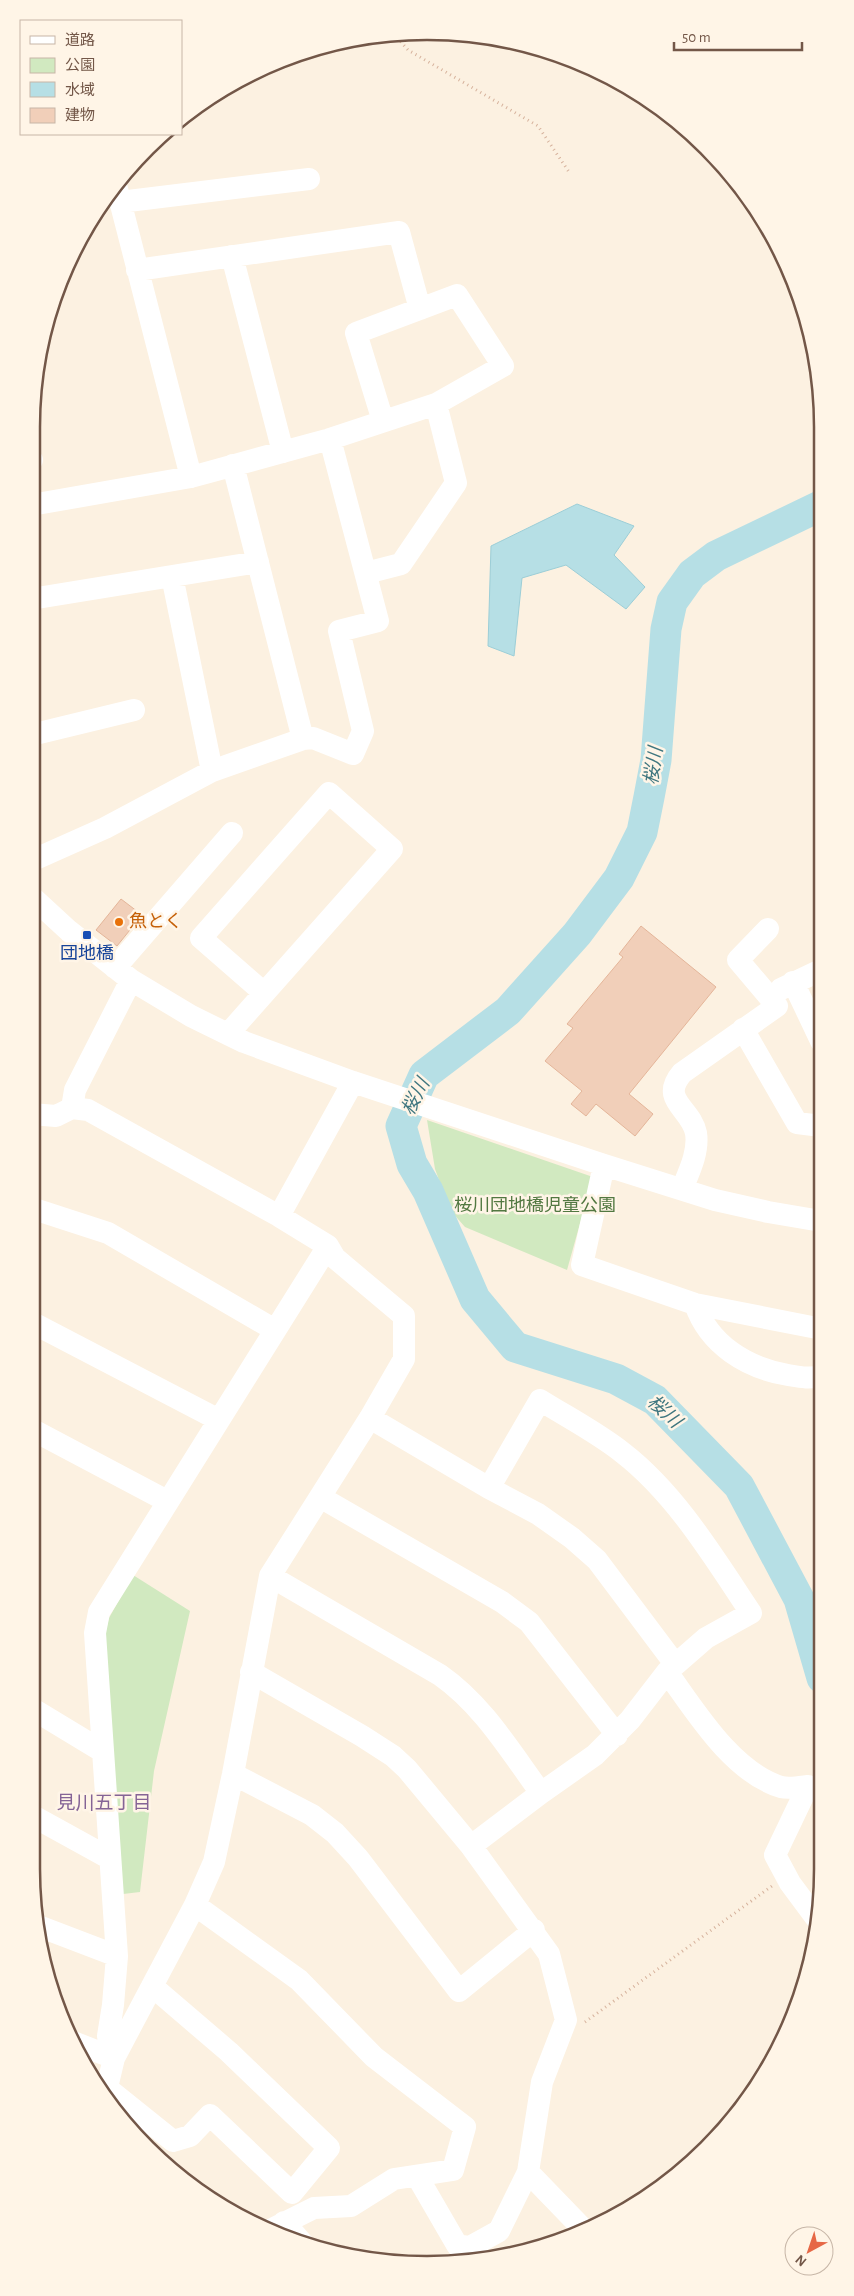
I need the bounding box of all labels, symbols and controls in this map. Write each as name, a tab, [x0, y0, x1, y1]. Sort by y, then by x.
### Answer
legend	[20, 20, 182, 135]
scale bar	[674, 20, 802, 52]
text: 50 m	[682, 30, 711, 45]
text: 道路	[65, 32, 95, 48]
text: 公園	[65, 57, 95, 73]
text: 水域	[65, 82, 95, 98]
text: 建物	[65, 107, 95, 123]
water label: 桜川	[641, 744, 666, 786]
place label: 魚とく	[129, 911, 182, 931]
marker: 魚とく	[113, 916, 125, 928]
marker: 団地橋	[81, 929, 93, 941]
place label: 団地橋	[60, 944, 114, 963]
water label: 桜川	[398, 1074, 434, 1118]
park label: 桜川団地橋児童公園	[454, 1196, 616, 1215]
water label: 桜川	[644, 1391, 687, 1433]
district label: 見川五丁目	[56, 1793, 152, 1813]
north arrow	[784, 2226, 834, 2276]
text: N	[793, 2252, 810, 2269]

